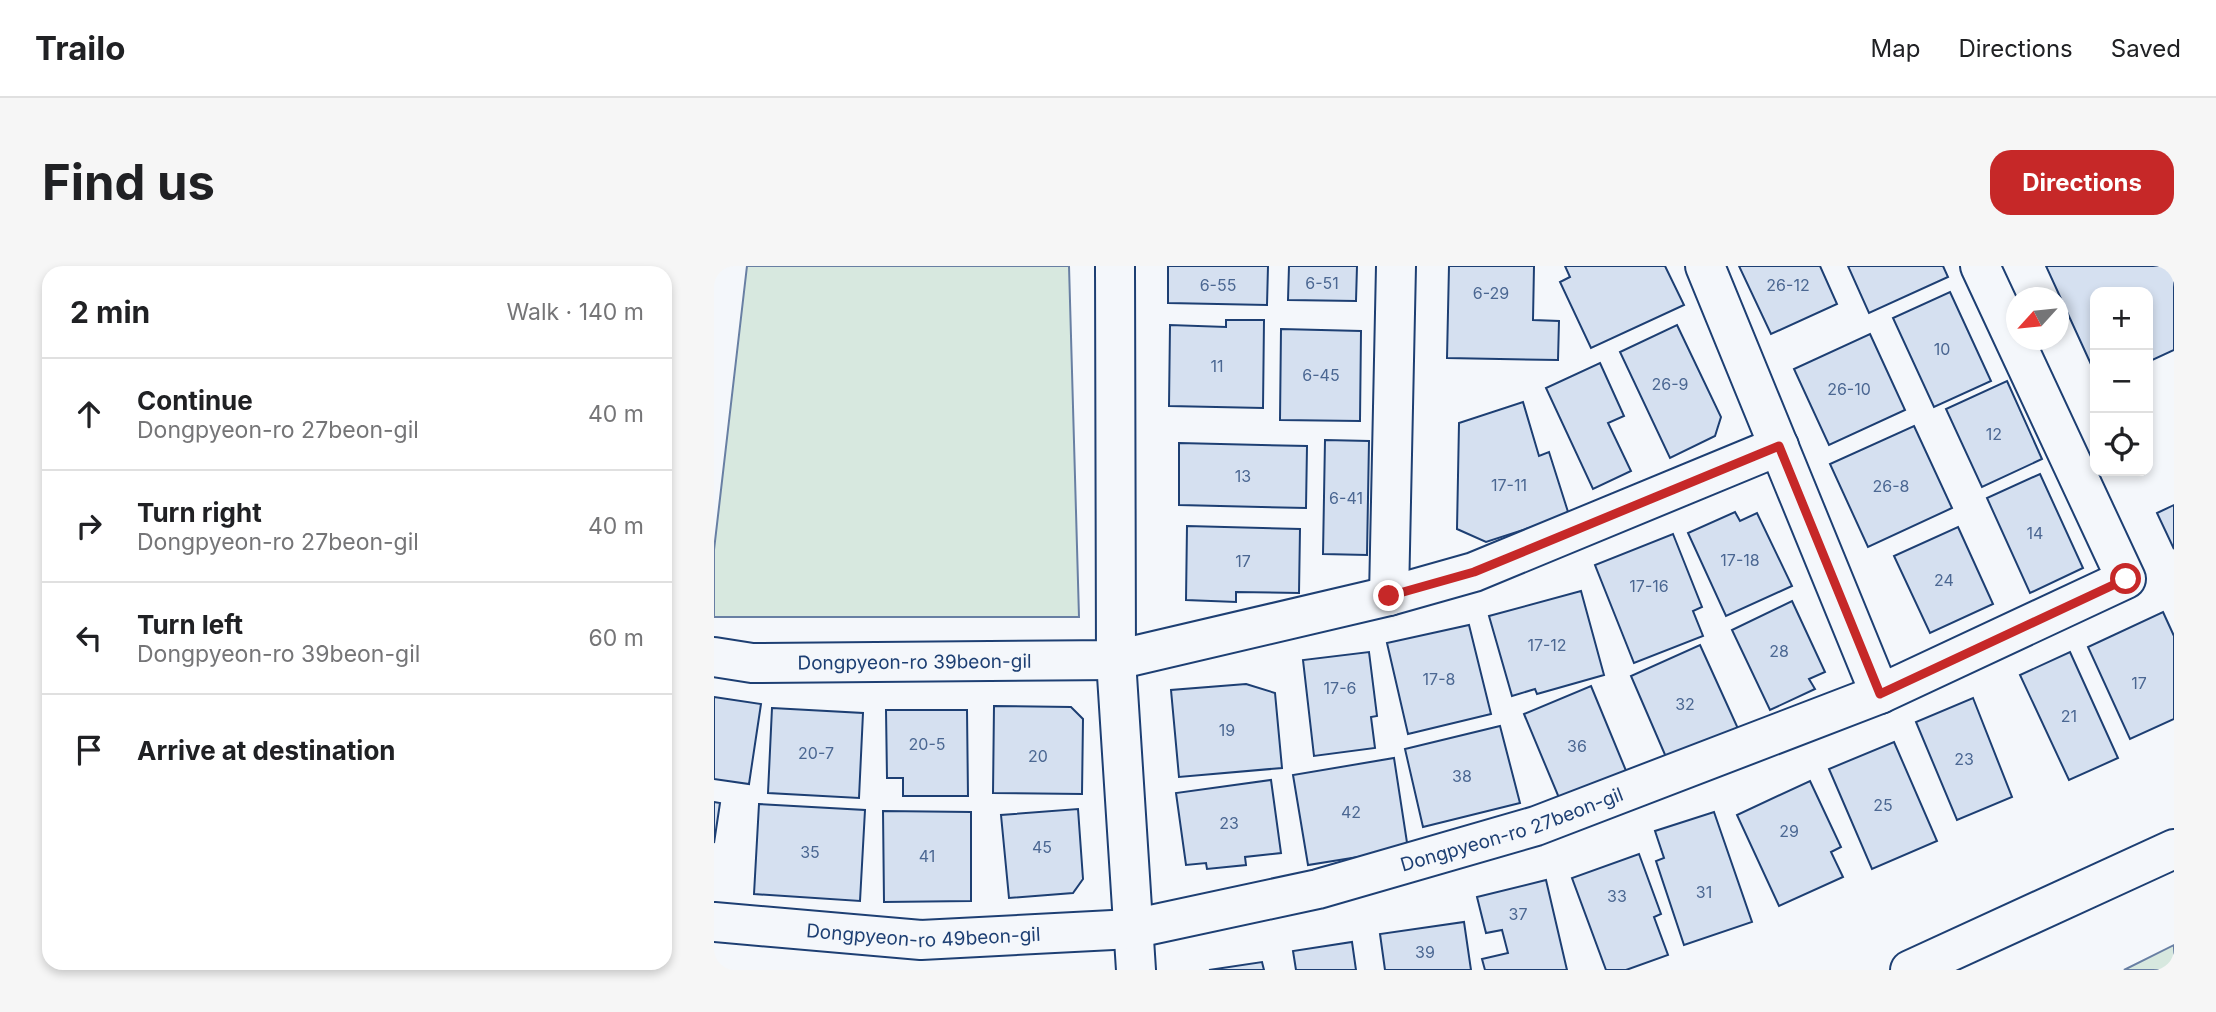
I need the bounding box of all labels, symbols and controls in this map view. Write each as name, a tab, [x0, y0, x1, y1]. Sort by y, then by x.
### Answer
text: Trailo	[35, 28, 125, 68]
text: Map	[1871, 34, 1920, 63]
text: Directions	[1958, 34, 2073, 63]
text: Saved	[2111, 34, 2181, 63]
button: Directions	[1990, 150, 2174, 215]
text: Find us	[42, 153, 215, 212]
house number: 6-51	[1305, 273, 1339, 293]
house number: 6-55	[1200, 275, 1236, 295]
house number: 26-12	[1766, 275, 1810, 295]
house number: 6-29	[1473, 283, 1509, 303]
north arrow	[2006, 287, 2069, 350]
map controls	[2090, 287, 2153, 476]
button: +	[2090, 287, 2153, 350]
text: 2 min	[70, 294, 150, 330]
text: Walk · 140 m	[506, 298, 644, 326]
house number: 10	[1934, 339, 1950, 359]
button: −	[2090, 350, 2153, 413]
house number: 11	[1210, 356, 1224, 376]
house number: 6-45	[1302, 365, 1340, 385]
house number: 26-9	[1652, 374, 1688, 394]
house number: 26-10	[1827, 379, 1871, 399]
text: Continue	[137, 385, 253, 416]
icon: ahead	[70, 395, 108, 433]
text: 40 m	[588, 400, 644, 428]
button: locate	[2090, 413, 2153, 476]
text: Dongpyeon-ro 27beon-gil	[137, 416, 419, 444]
house number: 12	[1986, 424, 2002, 444]
house number: 13	[1235, 466, 1251, 486]
house number: 17-11	[1491, 475, 1527, 495]
house number: 26-8	[1873, 476, 1909, 496]
house number: 6-41	[1329, 488, 1363, 508]
text: Turn right	[137, 497, 262, 528]
icon: right	[70, 507, 108, 545]
text: 40 m	[588, 512, 644, 540]
house number: 14	[2027, 523, 2043, 543]
text: Dongpyeon-ro 27beon-gil	[137, 528, 419, 556]
house number: 17-18	[1720, 550, 1760, 570]
house number: 17	[1235, 551, 1251, 571]
route start	[2110, 563, 2141, 594]
house number: 24	[1934, 570, 1954, 590]
house number: 17-16	[1629, 576, 1669, 596]
route end	[1373, 580, 1404, 611]
text: Turn left	[137, 609, 243, 640]
icon: left	[70, 619, 108, 657]
text: 60 m	[589, 624, 644, 652]
house number: 17-12	[1527, 635, 1567, 655]
text: Dongpyeon-ro 39beon-gil	[137, 640, 420, 668]
house number: 28	[1769, 641, 1789, 661]
street label: Dongpyeon-ro 39beon-gil	[797, 650, 1032, 675]
house number: 17-8	[1423, 669, 1455, 689]
house number: 17	[2131, 673, 2147, 693]
house number: 17-6	[1324, 678, 1356, 698]
house number: 32	[1675, 694, 1695, 714]
house number: 21	[2061, 706, 2077, 726]
house number: 19	[1219, 720, 1235, 740]
icon: arrive	[70, 731, 108, 769]
house number: 20-5	[909, 734, 945, 754]
text: Arrive at destination	[137, 735, 396, 766]
house number: 36	[1567, 736, 1587, 756]
house number: 20-7	[798, 743, 834, 763]
house number: 20	[1028, 746, 1048, 766]
house number: 23	[1954, 749, 1974, 769]
house number: 38	[1452, 766, 1472, 786]
street label: Dongpyeon-ro 27beon-gil	[1398, 783, 1626, 877]
house number: 25	[1873, 795, 1893, 815]
house number: 42	[1341, 802, 1361, 822]
house number: 23	[1219, 813, 1239, 833]
house number: 29	[1779, 821, 1799, 841]
house number: 45	[1032, 837, 1052, 857]
house number: 35	[800, 842, 820, 862]
house number: 41	[919, 846, 935, 866]
house number: 31	[1696, 882, 1712, 902]
house number: 33	[1607, 886, 1627, 906]
house number: 37	[1509, 904, 1527, 924]
street label: Dongpyeon-ro 49beon-gil	[805, 919, 1041, 952]
house number: 39	[1415, 942, 1435, 962]

